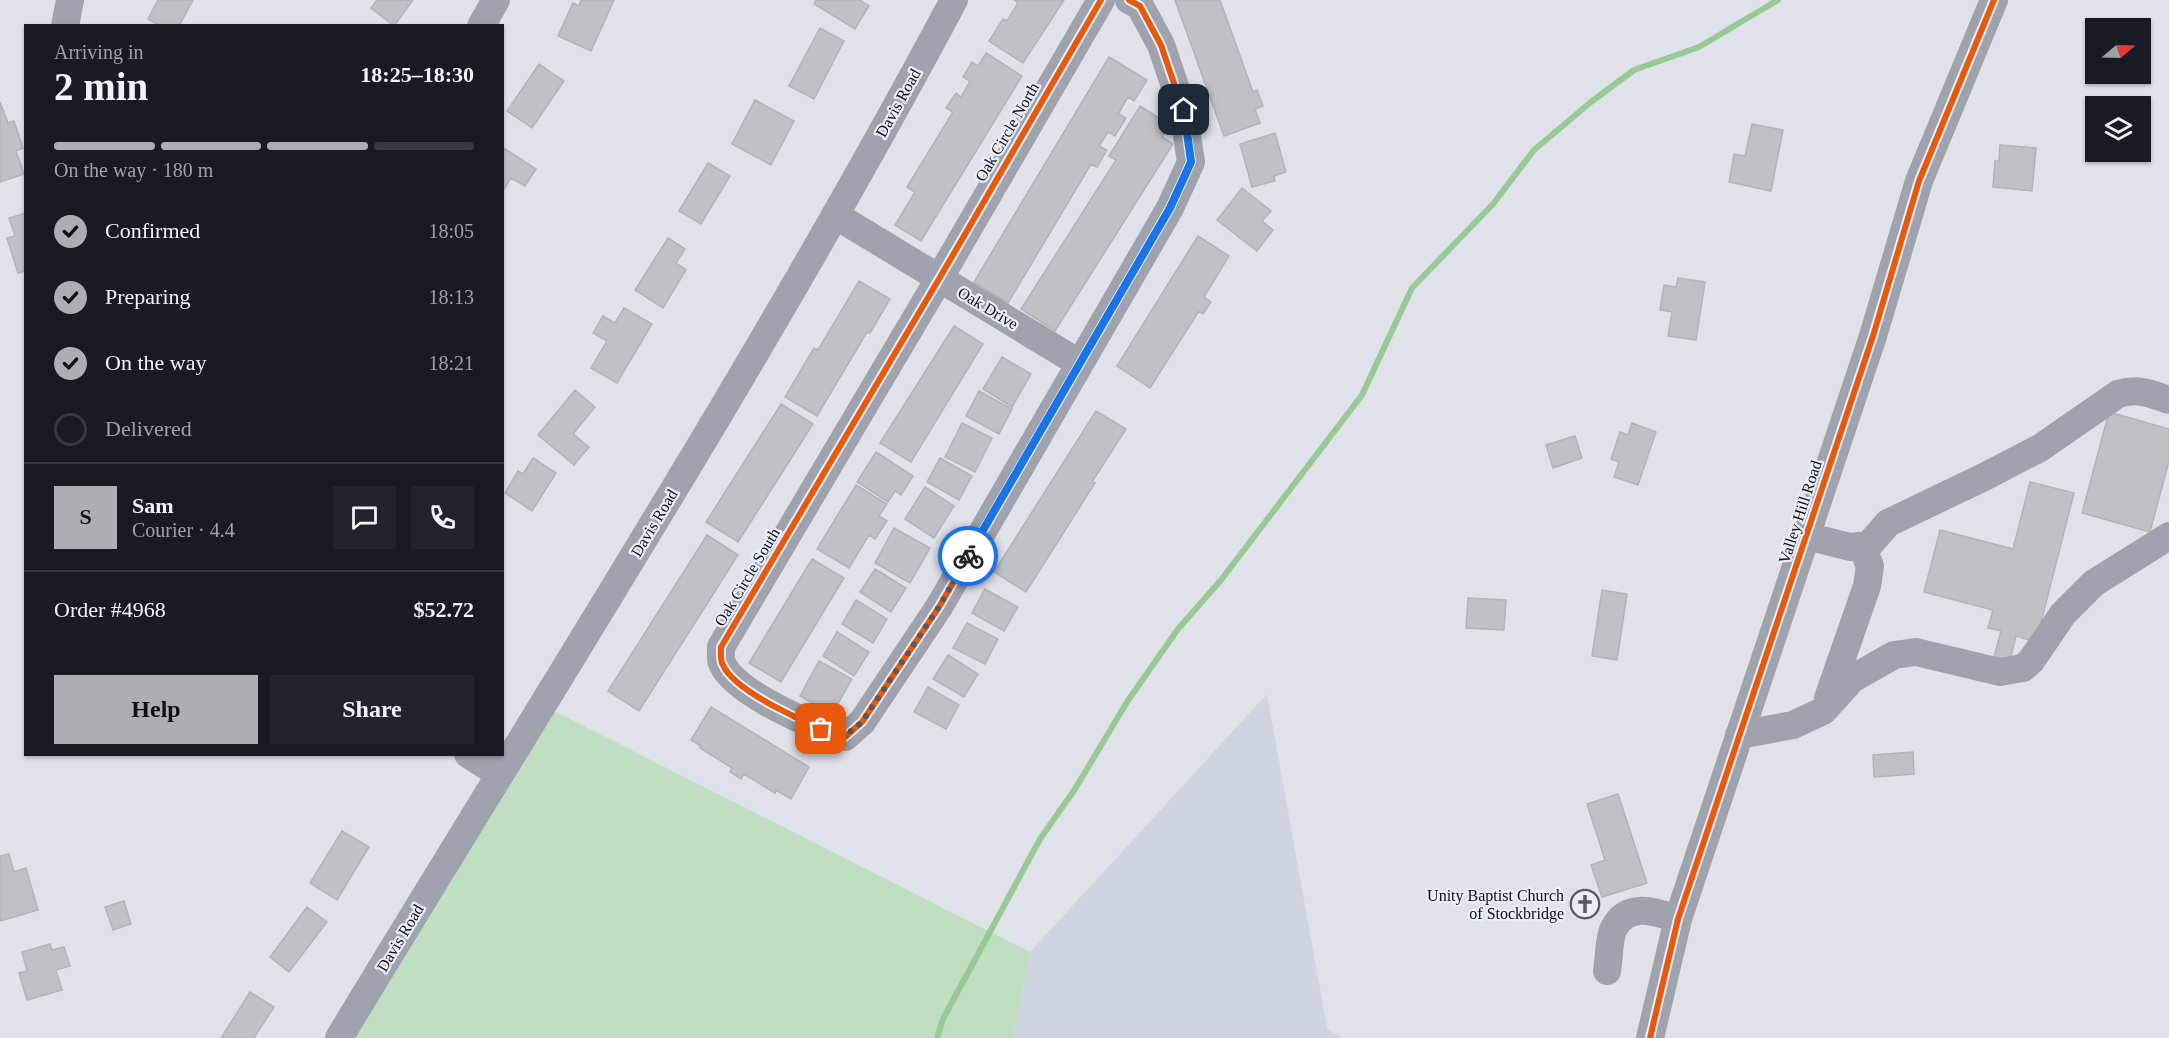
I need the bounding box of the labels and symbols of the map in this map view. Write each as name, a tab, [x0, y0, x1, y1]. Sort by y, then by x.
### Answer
north arrow	[2085, 18, 2151, 84]
street label: Davis Road	[872, 66, 924, 140]
street label: Oak Circle North	[972, 80, 1042, 184]
pin	[1158, 84, 1209, 135]
street label: Oak Drive	[955, 283, 1021, 333]
street label: Valley Hill Road	[1775, 458, 1826, 566]
street label: Davis Road	[627, 486, 681, 560]
street label: Oak Circle South	[711, 525, 783, 629]
courier	[938, 526, 998, 586]
pin	[795, 703, 846, 754]
place label: Unity Baptist Church of Stockbridge	[1427, 887, 1564, 923]
church icon: Unity Baptist Church of Stockbridge	[1569, 888, 1601, 920]
street label: Davis Road	[373, 901, 427, 975]

